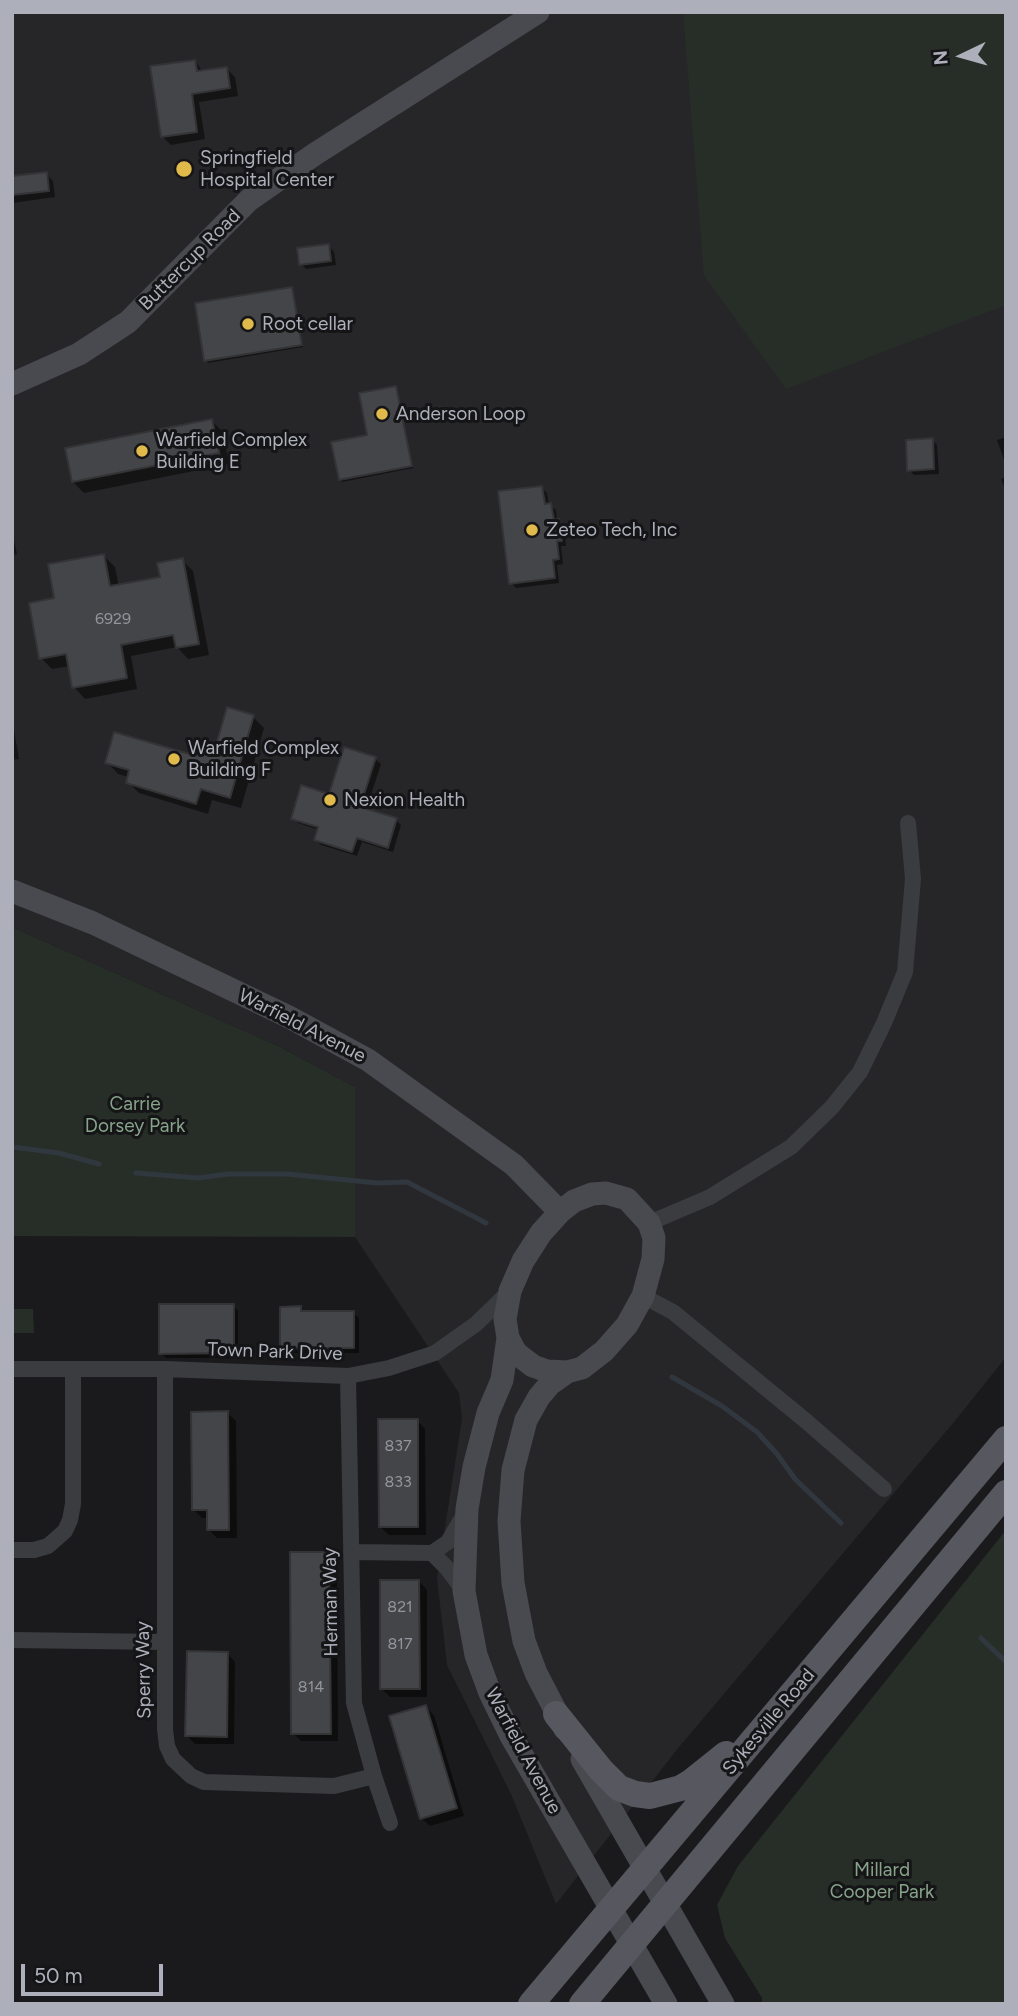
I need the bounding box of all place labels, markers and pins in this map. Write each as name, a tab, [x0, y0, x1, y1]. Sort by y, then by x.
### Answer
place label: Springfield Hospital Center	[200, 147, 334, 191]
marker: Springfield Hospital Center	[174, 159, 194, 179]
place label: Root cellar	[262, 313, 353, 335]
marker: Root cellar	[240, 316, 256, 332]
place label: Anderson Loop	[396, 403, 526, 425]
marker: Anderson Loop	[374, 406, 390, 422]
place label: Warfield Complex Building E	[156, 429, 307, 473]
marker: Warfield Complex Building E	[134, 443, 150, 459]
place label: Zeteo Tech, Inc	[546, 519, 677, 541]
marker: Zeteo Tech, Inc	[524, 522, 540, 538]
place label: Warfield Complex Building F	[188, 737, 339, 781]
marker: Warfield Complex Building F	[166, 751, 182, 767]
place label: Nexion Health	[344, 789, 465, 811]
marker: Nexion Health	[322, 792, 338, 808]

